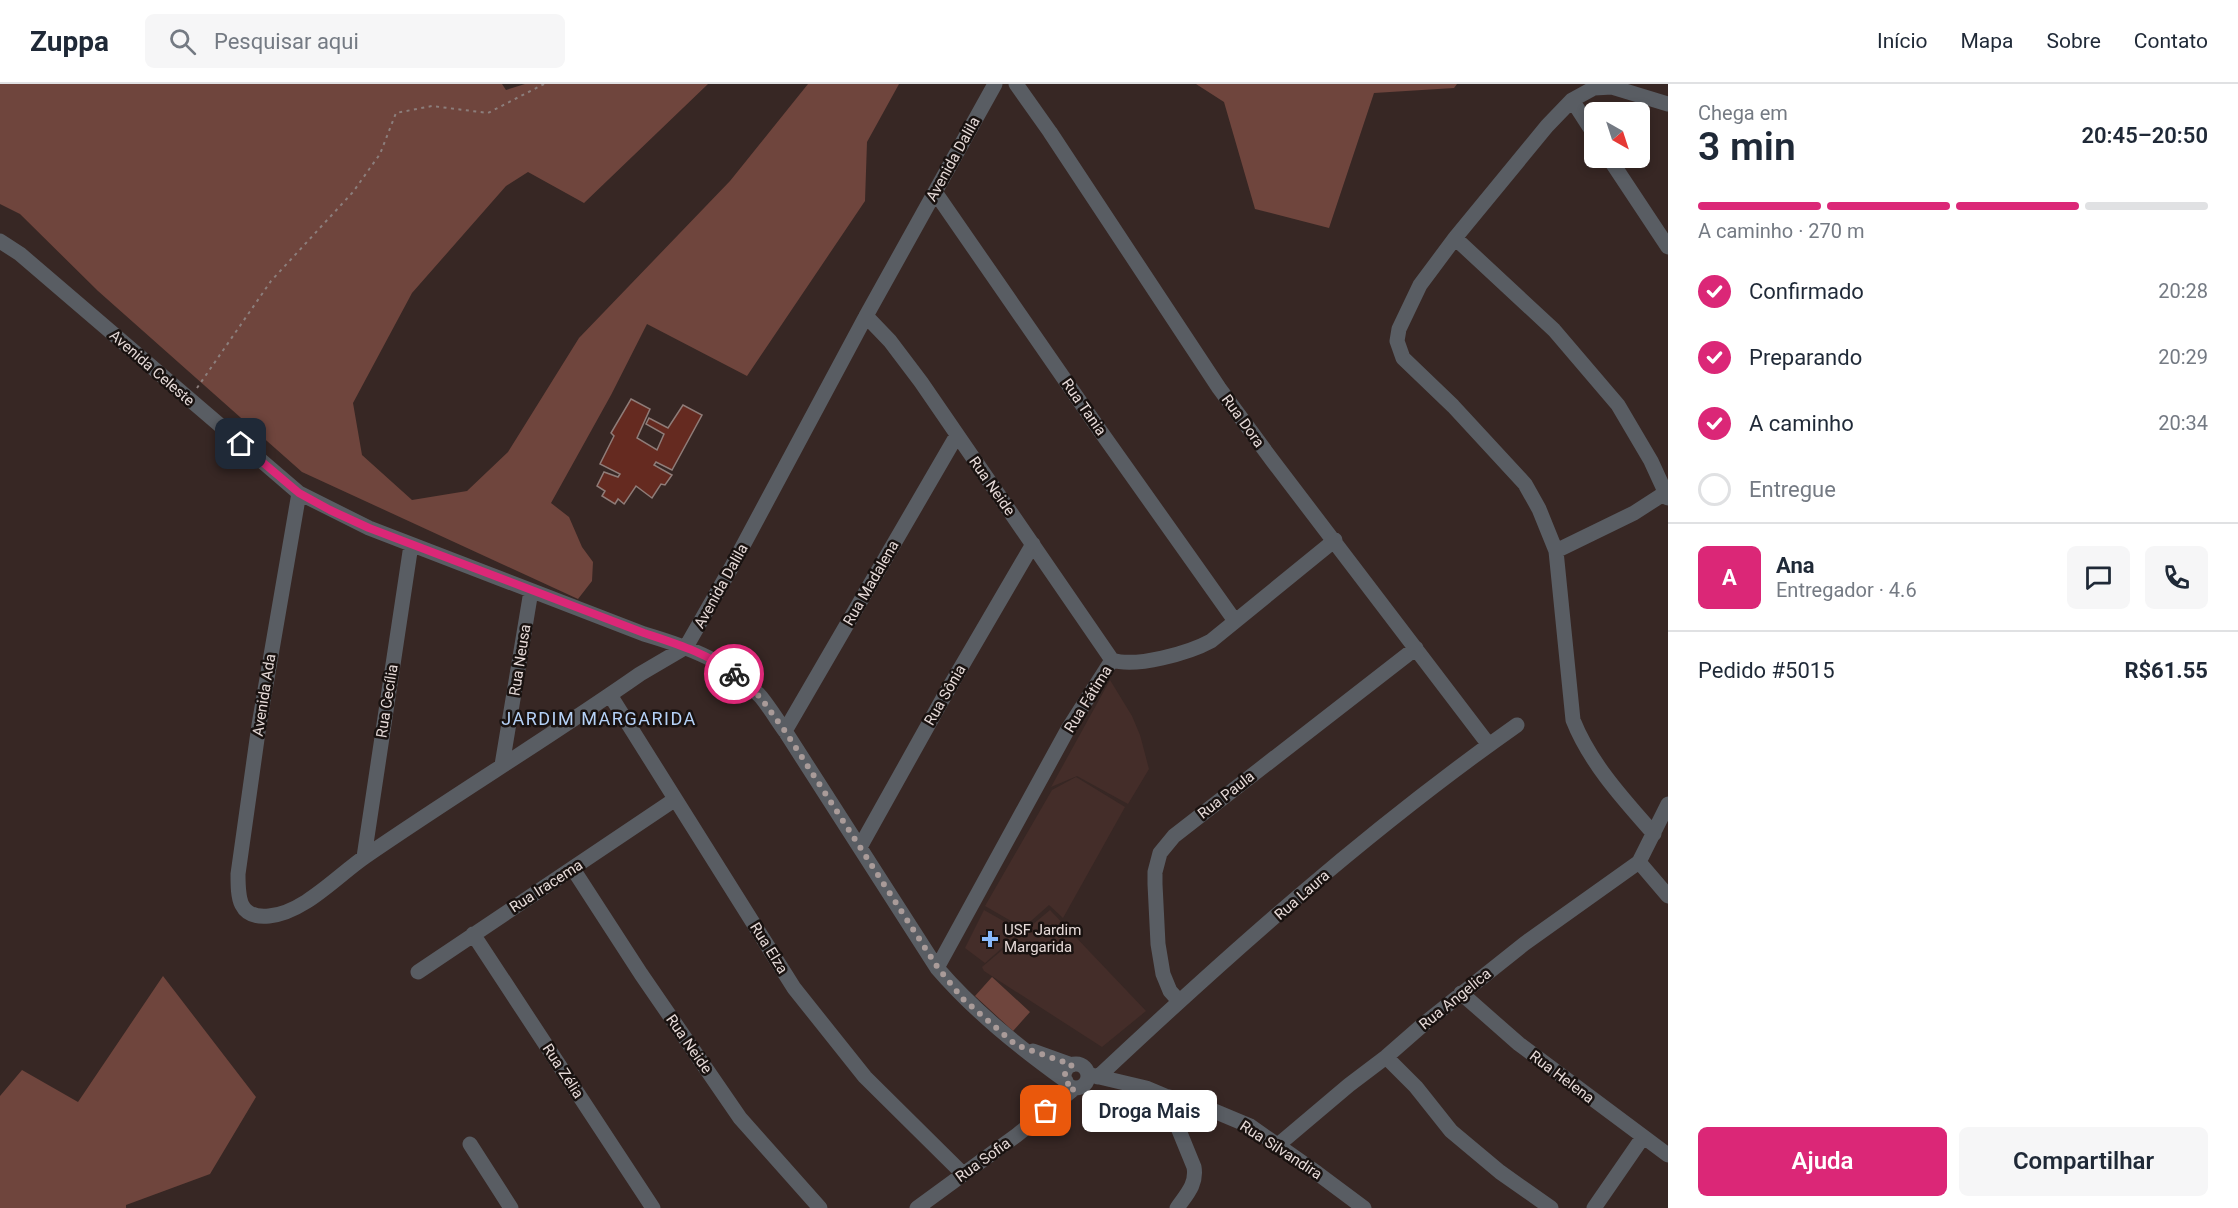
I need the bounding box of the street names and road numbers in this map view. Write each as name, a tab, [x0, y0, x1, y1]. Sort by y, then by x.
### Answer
street label: Avenida Dalila	[922, 114, 984, 204]
street label: Avenida Celeste	[106, 326, 198, 410]
street label: Rua Tania	[1058, 375, 1110, 439]
street label: Rua Dora	[1218, 391, 1268, 451]
street label: Rua Neide	[965, 453, 1019, 519]
street label: Rua Madalena	[839, 537, 903, 629]
street label: Avenida Dalila	[690, 541, 752, 631]
street label: Rua Neusa	[505, 623, 535, 697]
street label: Avenida Ada	[249, 652, 279, 738]
street label: Rua Sônia	[920, 662, 970, 728]
street label: Rua Fátima	[1060, 662, 1116, 736]
street label: Rua Cecília	[372, 663, 402, 739]
street label: Rua Paula	[1194, 767, 1258, 823]
street label: Rua Iracema	[506, 856, 586, 916]
street label: Rua Laura	[1271, 866, 1333, 924]
street label: Rua Elza	[746, 919, 792, 977]
street label: Rua Angelica	[1415, 965, 1495, 1033]
street label: Rua Neide	[662, 1011, 716, 1077]
street label: Rua Zélia	[539, 1040, 587, 1102]
street label: Rua Helena	[1526, 1047, 1598, 1107]
street label: Rua Silvandira	[1237, 1117, 1325, 1183]
street label: Rua Sofia	[952, 1134, 1014, 1186]

